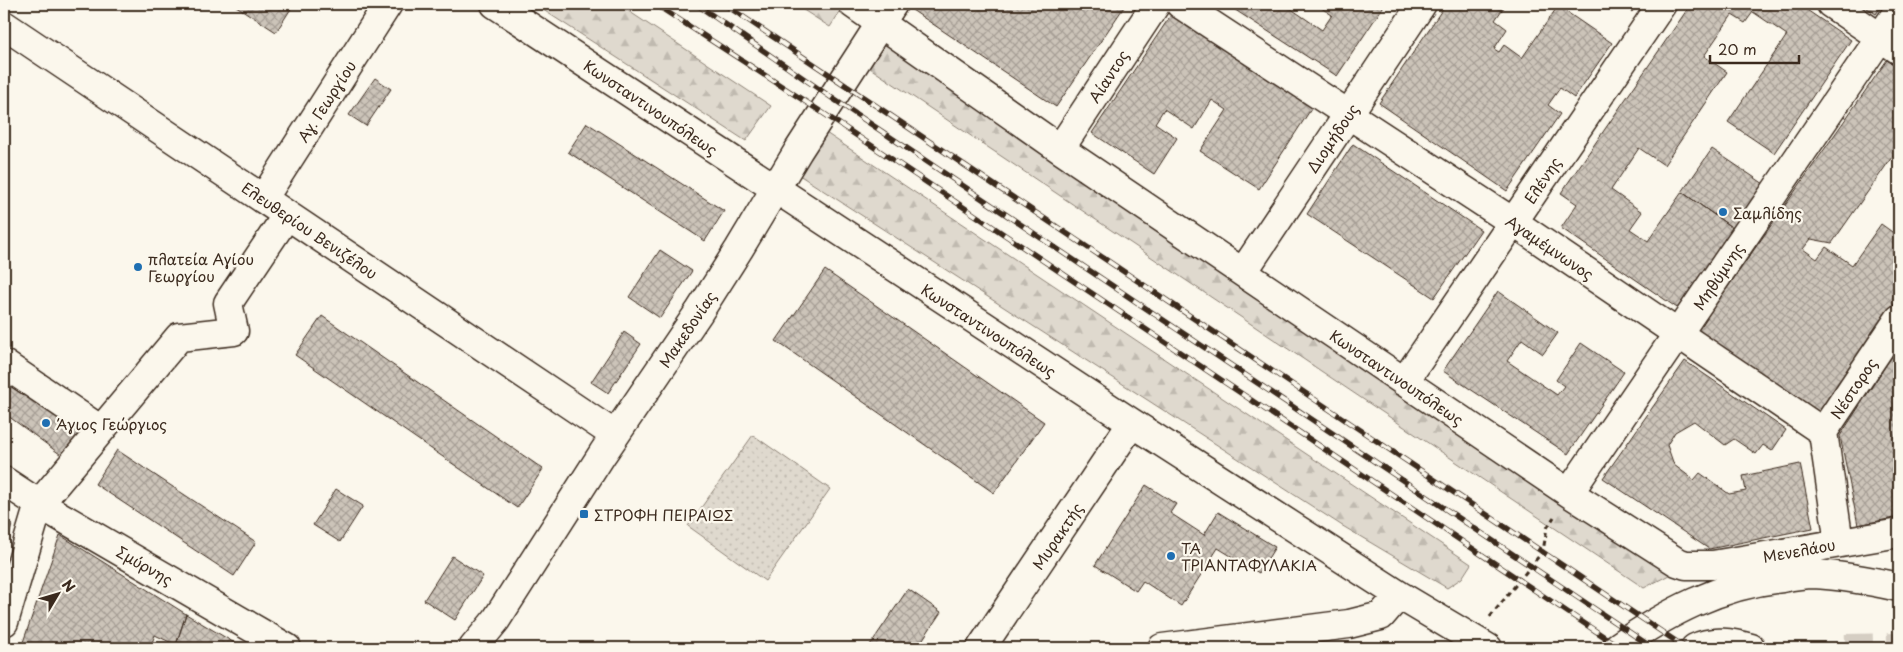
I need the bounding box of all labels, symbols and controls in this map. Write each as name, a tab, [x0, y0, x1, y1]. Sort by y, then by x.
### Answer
scale bar	[1710, 32, 1799, 64]
text: 20 m	[1718, 37, 1757, 60]
street label: Αίαντος	[1082, 45, 1134, 107]
street label: Κωνσταντινουπόλεως	[580, 54, 723, 161]
street label: Αγ. Γεωργίου	[291, 55, 361, 147]
street label: Διομήδους	[1300, 99, 1364, 177]
street label: Ελένης	[1518, 152, 1566, 208]
street label: Ελευθερίου Βενιζέλου	[237, 176, 383, 284]
place label: Σαμλίδης	[1733, 201, 1802, 224]
marker: Σαμλίδης	[1717, 206, 1729, 218]
street label: Αγαμέμνωνος	[1501, 209, 1599, 285]
street label: Μηθύμνης	[1687, 238, 1749, 314]
place label: πλατεία Αγίου Γεωργίου	[148, 247, 254, 287]
marker: πλατεία Αγίου Γεωργίου	[132, 261, 144, 273]
street label: Κωνσταντινουπόλεως	[917, 278, 1061, 383]
street label: Μακεδονίας	[653, 286, 721, 372]
street label: Κωνσταντινουπόλεως	[1326, 324, 1469, 431]
street label: Νέστορος	[1824, 353, 1882, 423]
place label: Άγιος Γεώργιος	[56, 412, 167, 435]
marker: Άγιος Γεώργιος	[40, 417, 52, 429]
street label: Μυρακτής	[1026, 498, 1088, 574]
place label: ΣΤΡΟΦΗ ΠΕΙΡΑΙΩΣ	[594, 503, 733, 526]
marker: ΣΤΡΟΦΗ ΠΕΙΡΑΙΩΣ	[578, 508, 590, 520]
street label: Μενελάου	[1761, 532, 1837, 568]
place label: ΤΑ ΤΡΙΑΝΤΑΦΥΛΑΚΙΑ	[1181, 536, 1317, 576]
street label: Σμύρνης	[113, 540, 178, 590]
marker: ΤΑ ΤΡΙΑΝΤΑΦΥΛΑΚΙΑ	[1165, 550, 1177, 562]
north arrow	[32, 570, 82, 620]
text: N	[57, 575, 80, 597]

